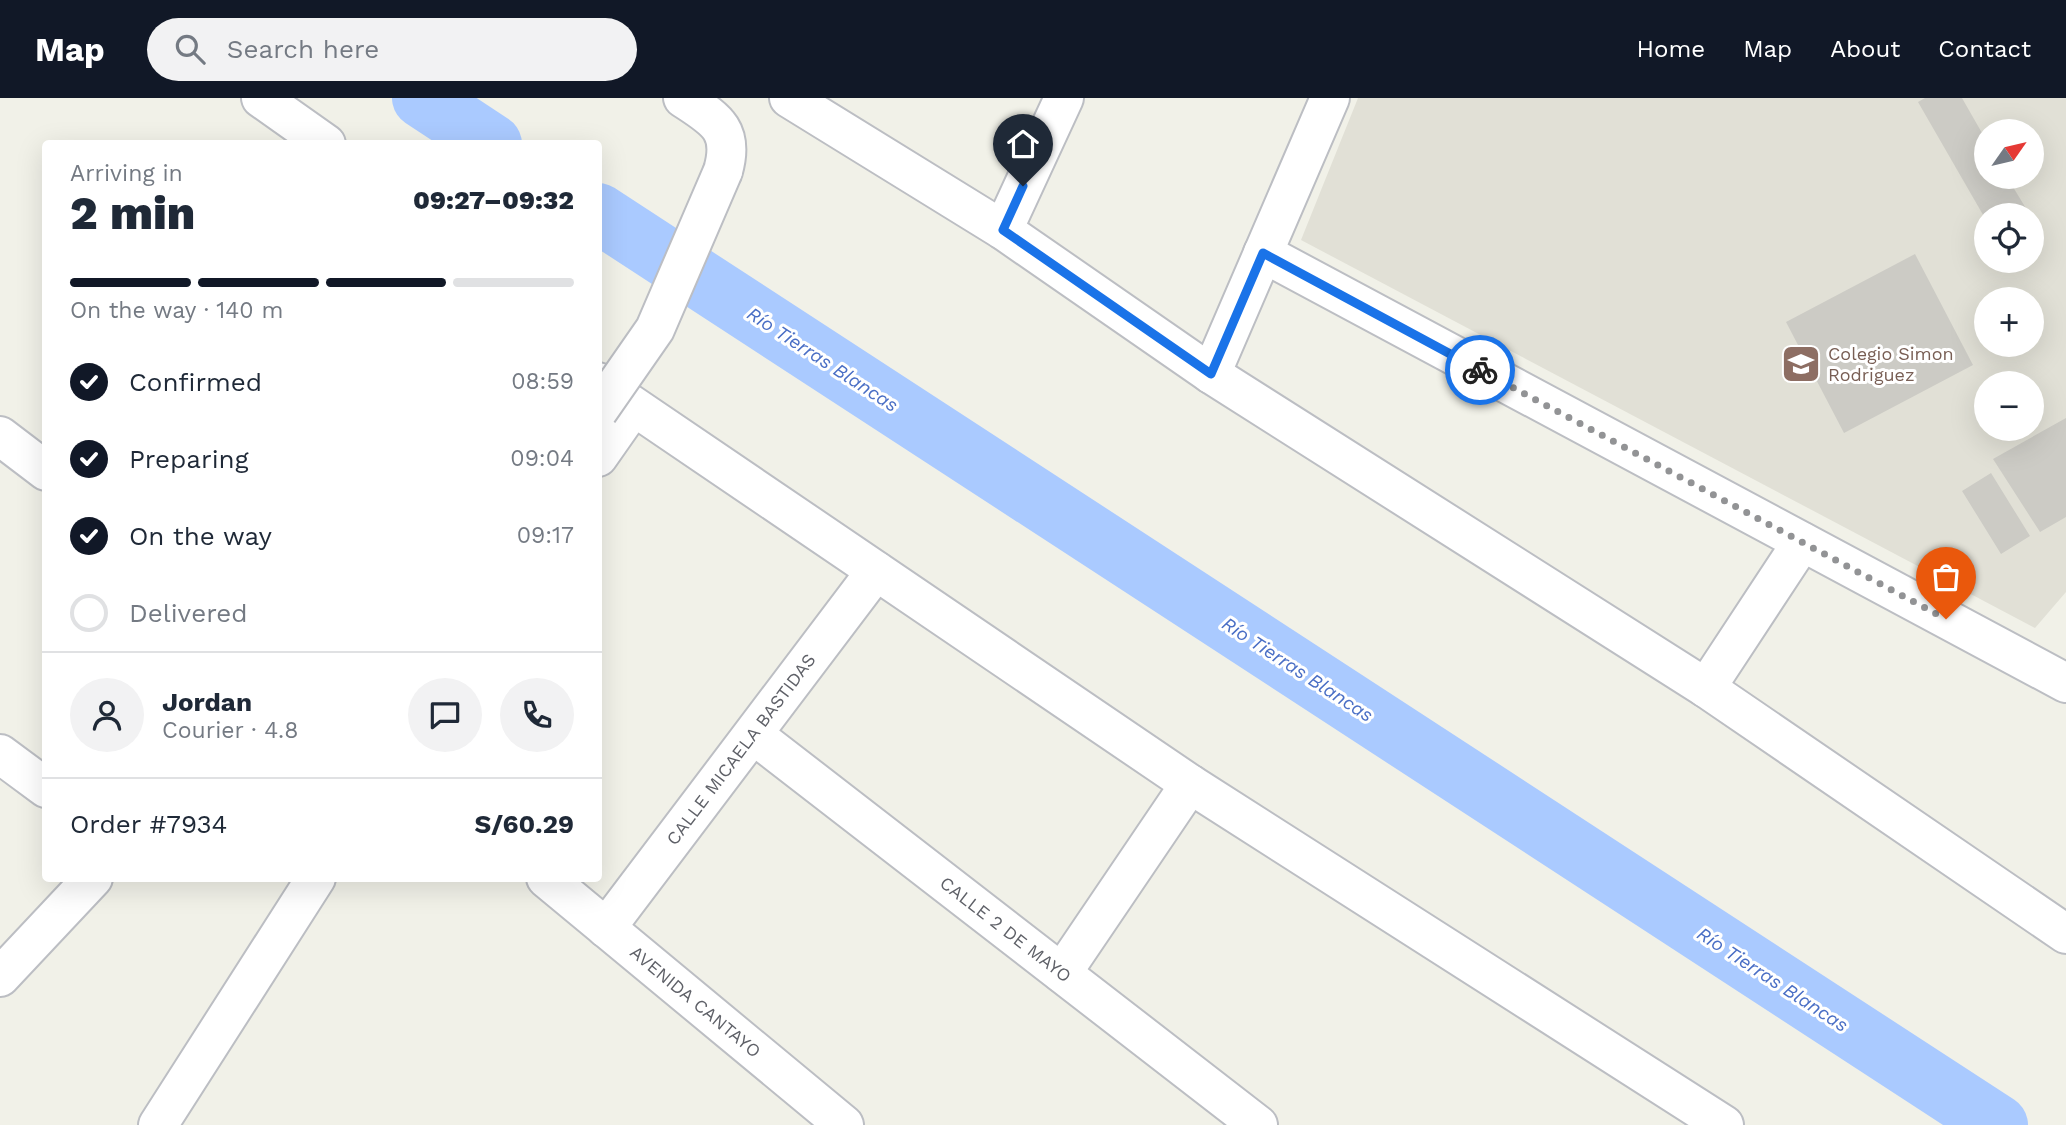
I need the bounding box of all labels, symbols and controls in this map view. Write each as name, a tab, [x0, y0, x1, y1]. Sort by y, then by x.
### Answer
search box	[147, 18, 637, 81]
text: Map	[35, 30, 105, 69]
icon: search	[171, 30, 209, 68]
text: Search here	[227, 34, 379, 64]
text: Home	[1637, 35, 1705, 63]
text: Map	[1743, 35, 1792, 63]
text: About	[1830, 35, 1900, 63]
text: Contact	[1938, 35, 2031, 63]
pin	[993, 114, 1053, 186]
north arrow	[1974, 119, 2044, 189]
map controls	[1974, 119, 2044, 441]
icon: home	[1004, 125, 1042, 163]
text: Arriving in	[70, 160, 183, 187]
text: 09:27–09:32	[413, 185, 574, 215]
text: 2 min	[70, 186, 195, 240]
button: locate	[1974, 203, 2044, 273]
button: +	[1974, 287, 2044, 357]
text: On the way · 140 m	[70, 297, 283, 324]
water label: Río Tierras Blancas	[743, 302, 903, 417]
courier	[1445, 335, 1515, 405]
school or university icon: Colegio Simon Rodriguez	[1780, 343, 1822, 385]
place label: Colegio Simon Rodriguez	[1828, 343, 1954, 385]
icon: bike	[1461, 351, 1499, 389]
icon: check	[70, 363, 108, 401]
text: Confirmed	[129, 367, 262, 397]
text: 08:59	[511, 368, 574, 395]
button: −	[1974, 371, 2044, 441]
icon: check	[70, 440, 108, 478]
text: Preparing	[129, 444, 249, 474]
text: 09:04	[510, 445, 574, 472]
icon: check	[70, 517, 108, 555]
text: On the way	[129, 521, 272, 551]
text: 09:17	[517, 522, 574, 549]
pin	[1916, 547, 1976, 619]
icon: bag	[1927, 558, 1965, 596]
text: Delivered	[129, 598, 248, 628]
water label: Río Tierras Blancas	[1218, 612, 1378, 727]
street label: CALLE MICAELA BASTIDAS	[662, 649, 820, 849]
button: person	[70, 678, 144, 752]
button: chat	[408, 678, 482, 752]
button: phone	[500, 678, 574, 752]
text: Jordan	[162, 687, 252, 717]
text: Courier · 4.8	[162, 717, 298, 744]
text: Order #7934	[70, 809, 227, 839]
text: S/60.29	[475, 809, 574, 839]
street label: CALLE 2 DE MAYO	[936, 872, 1076, 987]
water label: Río Tierras Blancas	[1693, 922, 1853, 1037]
street label: AVENIDA CANTAYO	[626, 941, 765, 1062]

